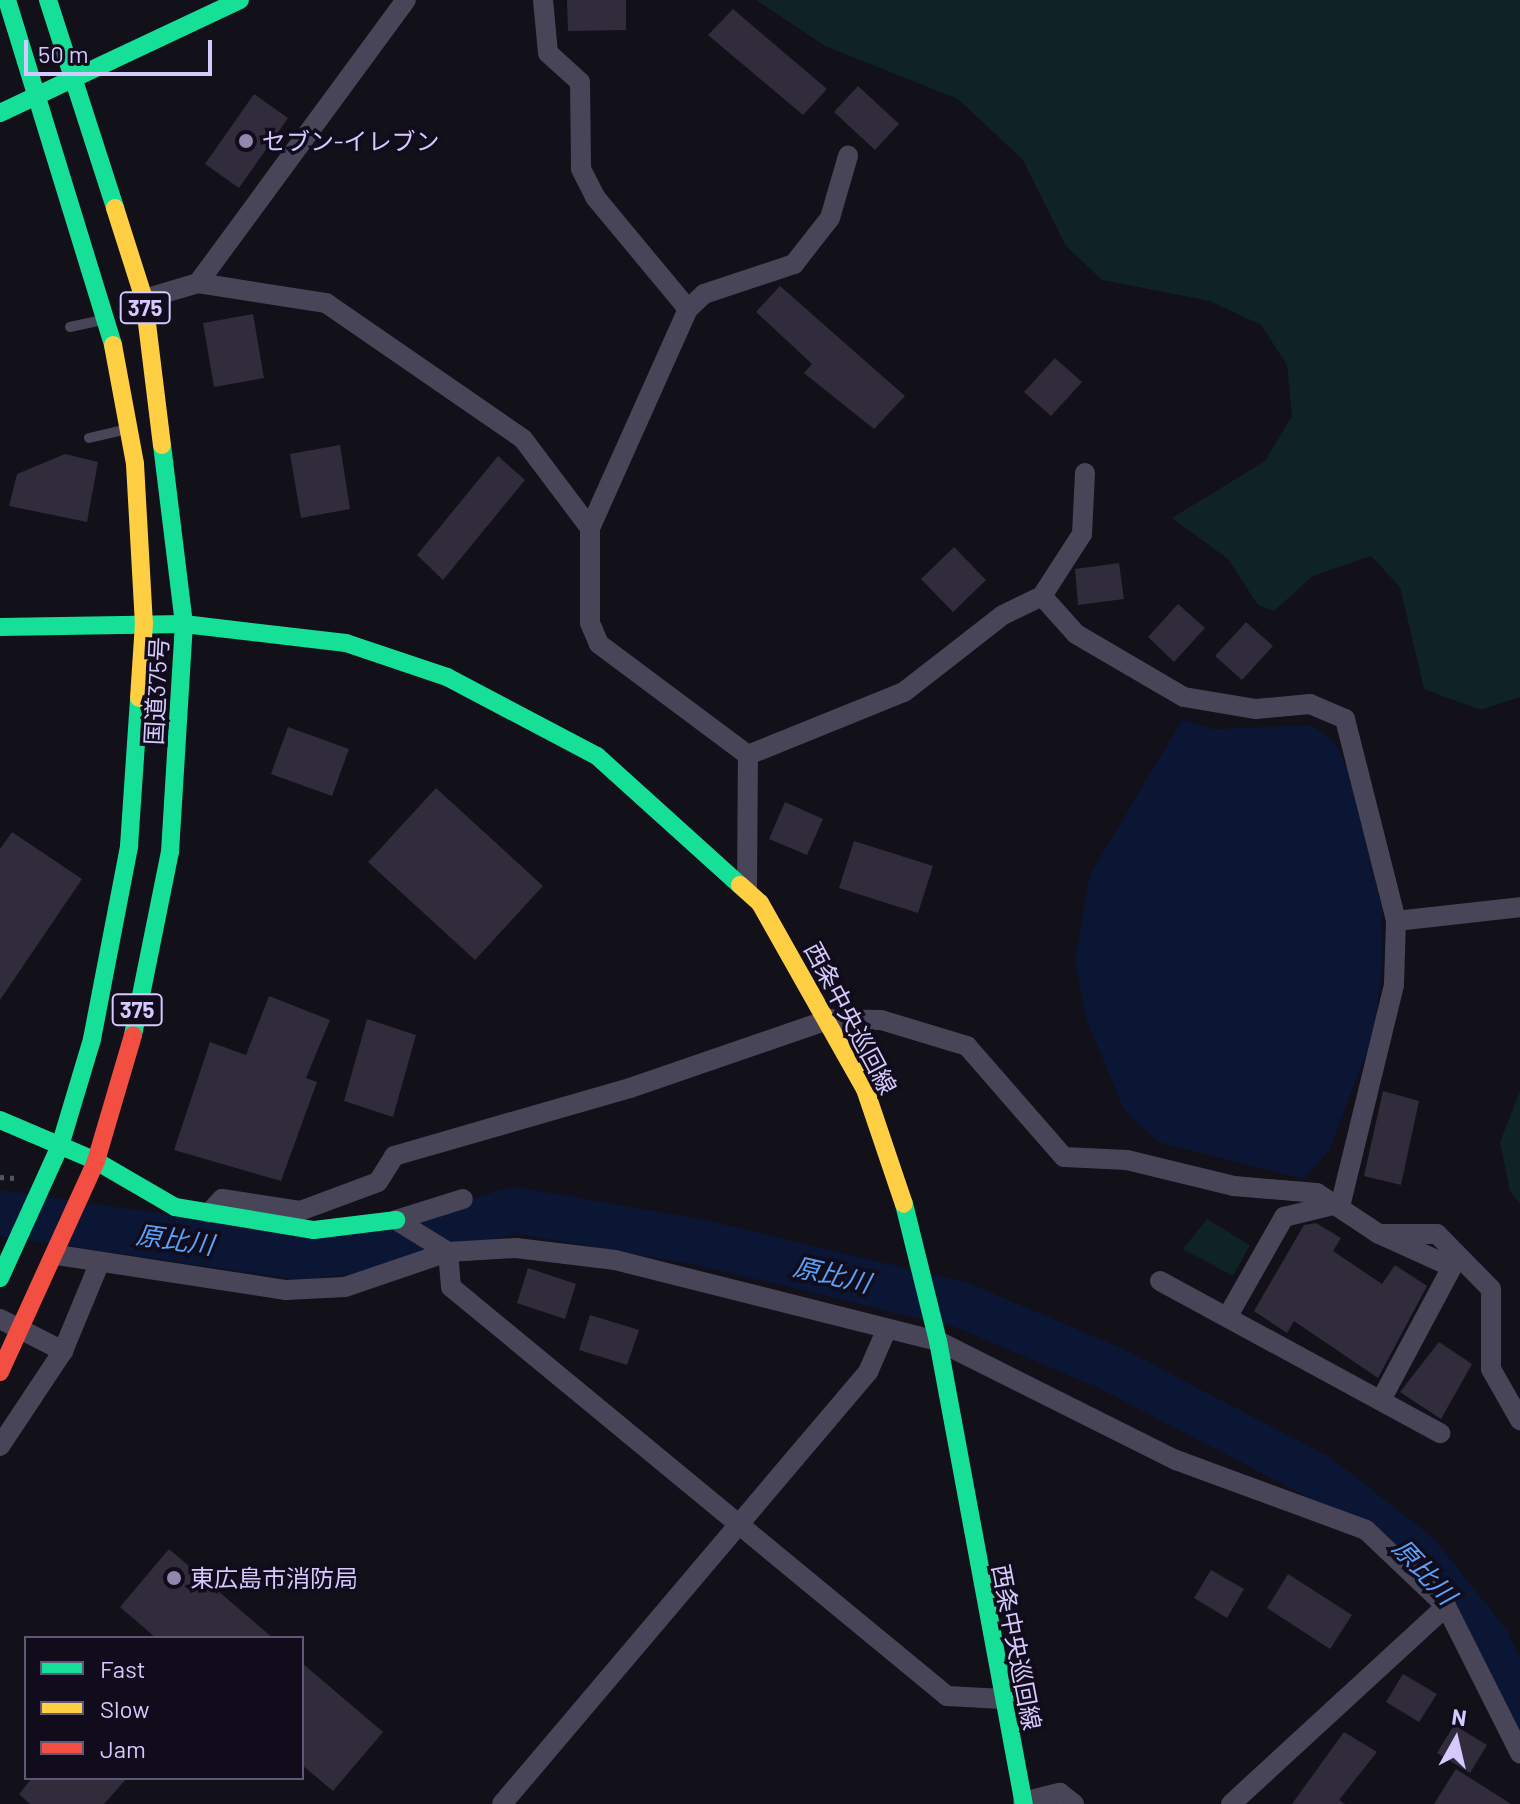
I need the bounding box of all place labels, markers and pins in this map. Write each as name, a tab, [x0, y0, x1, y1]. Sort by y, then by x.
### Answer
place label: セブン-イレブン	[262, 127, 439, 155]
marker: セブン-イレブン	[237, 132, 255, 150]
place label: 東広島市消防局	[190, 1564, 358, 1592]
marker: 東広島市消防局	[165, 1569, 183, 1587]

